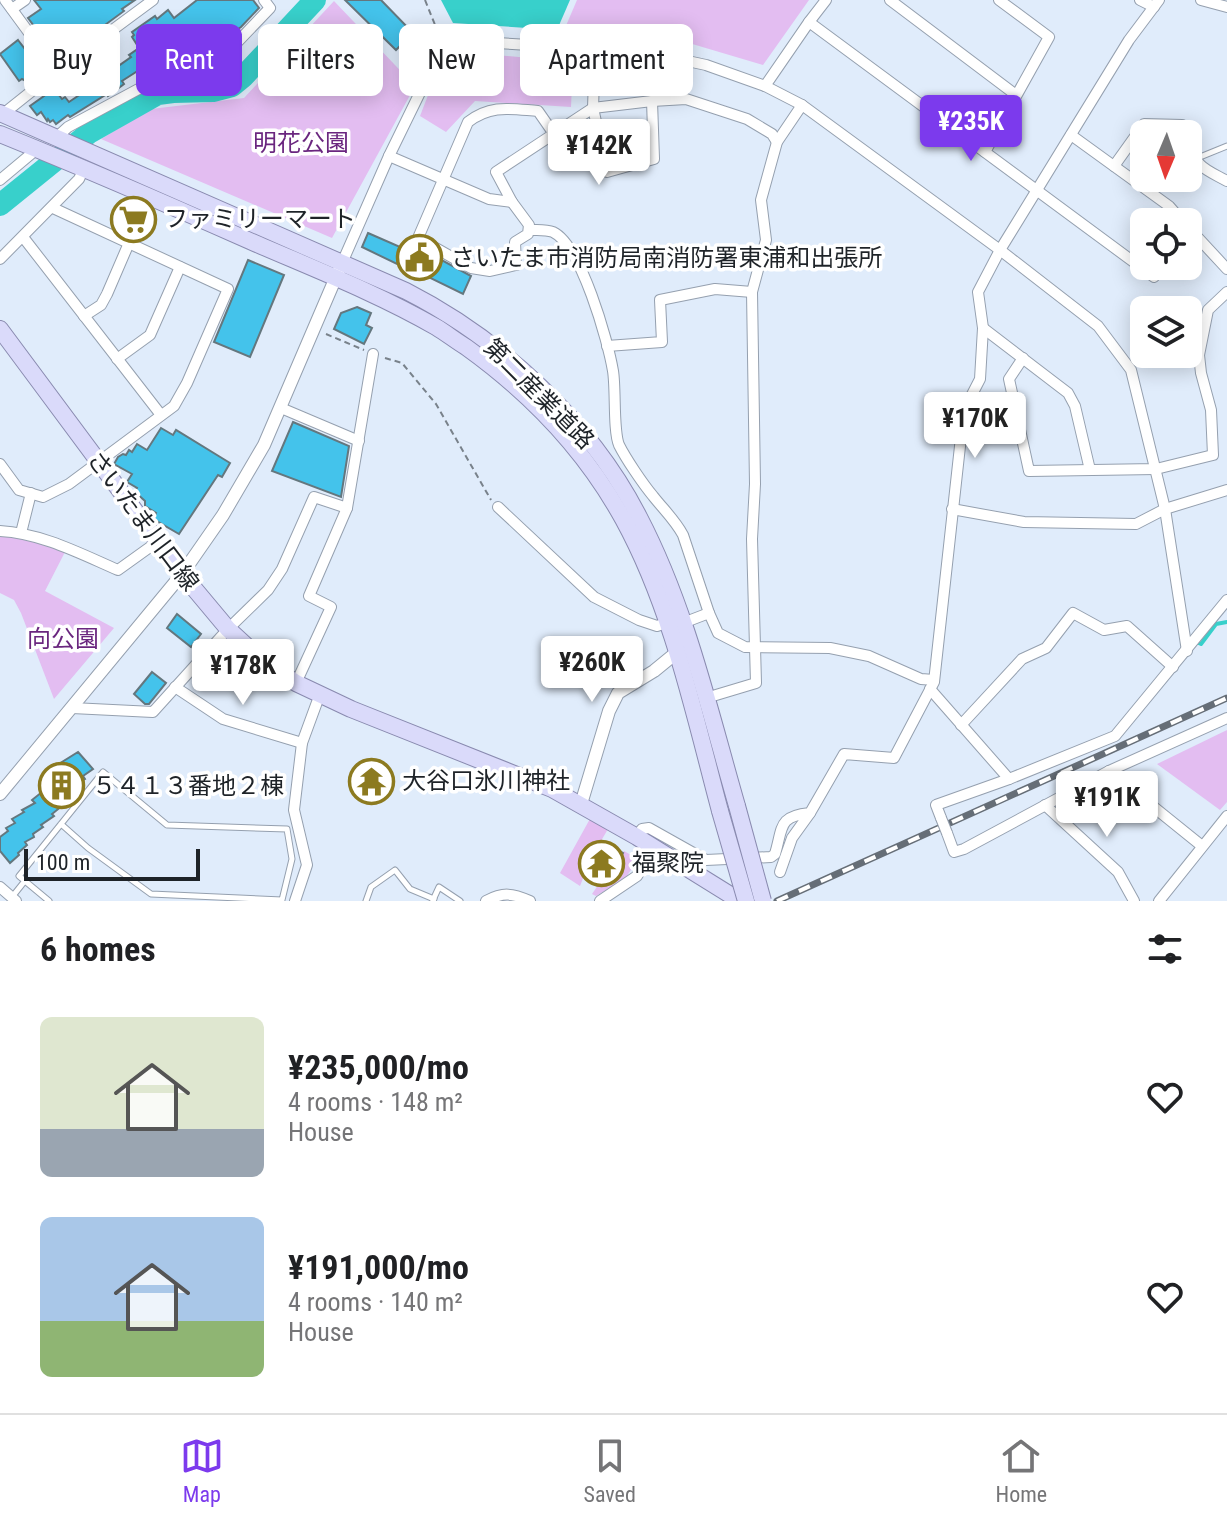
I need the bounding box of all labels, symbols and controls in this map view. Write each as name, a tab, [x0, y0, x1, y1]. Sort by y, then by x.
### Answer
chip: Buy	[24, 24, 120, 96]
chip: Rent	[136, 24, 242, 96]
chip: Filters	[258, 24, 383, 96]
chip: New	[399, 24, 504, 96]
chip: Apartment	[520, 24, 693, 96]
pin: ¥235K	[915, 95, 1027, 163]
text: ¥235K	[938, 106, 1004, 136]
pin: ¥142K	[543, 119, 655, 187]
north arrow	[1130, 120, 1202, 192]
map controls	[1130, 120, 1202, 368]
park label: 明花公園	[253, 129, 349, 157]
text: ¥142K	[566, 130, 632, 160]
supermarket icon: ファミリーマート	[109, 195, 157, 243]
place label: ファミリーマート	[164, 205, 356, 233]
button: locate	[1130, 208, 1202, 280]
public building icon: さいたま市消防局南消防署東浦和出張所	[396, 234, 444, 282]
place label: さいたま市消防局南消防署東浦和出張所	[451, 244, 882, 272]
button: layers	[1130, 296, 1202, 368]
street label: 第二産業道路	[478, 333, 600, 455]
pin: ¥170K	[919, 392, 1031, 460]
text: ¥170K	[942, 403, 1008, 433]
street label: さいたま川口線	[81, 446, 205, 596]
park label: 向公園	[27, 625, 99, 653]
pin: ¥260K	[536, 636, 648, 704]
pin: ¥178K	[187, 639, 299, 707]
text: ¥260K	[559, 647, 625, 677]
text: ¥178K	[210, 650, 276, 680]
temple icon: 大谷口氷川神社	[347, 757, 395, 805]
building icon: ５４１３番地２棟	[37, 762, 85, 810]
place label: 大谷口氷川神社	[402, 767, 570, 795]
pin: ¥191K	[1051, 771, 1163, 839]
place label: ５４１３番地２棟	[92, 772, 284, 800]
text: ¥191K	[1074, 782, 1140, 812]
temple icon: 福聚院	[577, 839, 625, 887]
scale bar	[24, 845, 200, 881]
place label: 福聚院	[632, 849, 704, 877]
text: 100 m	[36, 850, 90, 875]
icon: filters	[1143, 927, 1187, 971]
text: 6 homes	[40, 929, 156, 969]
text: ¥235,000/mo	[288, 1047, 469, 1087]
icon: home	[104, 1049, 200, 1145]
icon: heart	[1143, 1075, 1187, 1119]
text: 4 rooms · 148 m²	[288, 1087, 463, 1117]
text: House	[288, 1117, 354, 1147]
text: ¥191,000/mo	[288, 1247, 469, 1287]
icon: home	[104, 1249, 200, 1345]
icon: heart	[1143, 1275, 1187, 1319]
text: 4 rooms · 140 m²	[288, 1287, 463, 1317]
text: House	[288, 1317, 354, 1347]
tab: Map	[180, 1434, 224, 1507]
tab: Saved	[584, 1434, 636, 1507]
tab: Home	[996, 1434, 1047, 1507]

